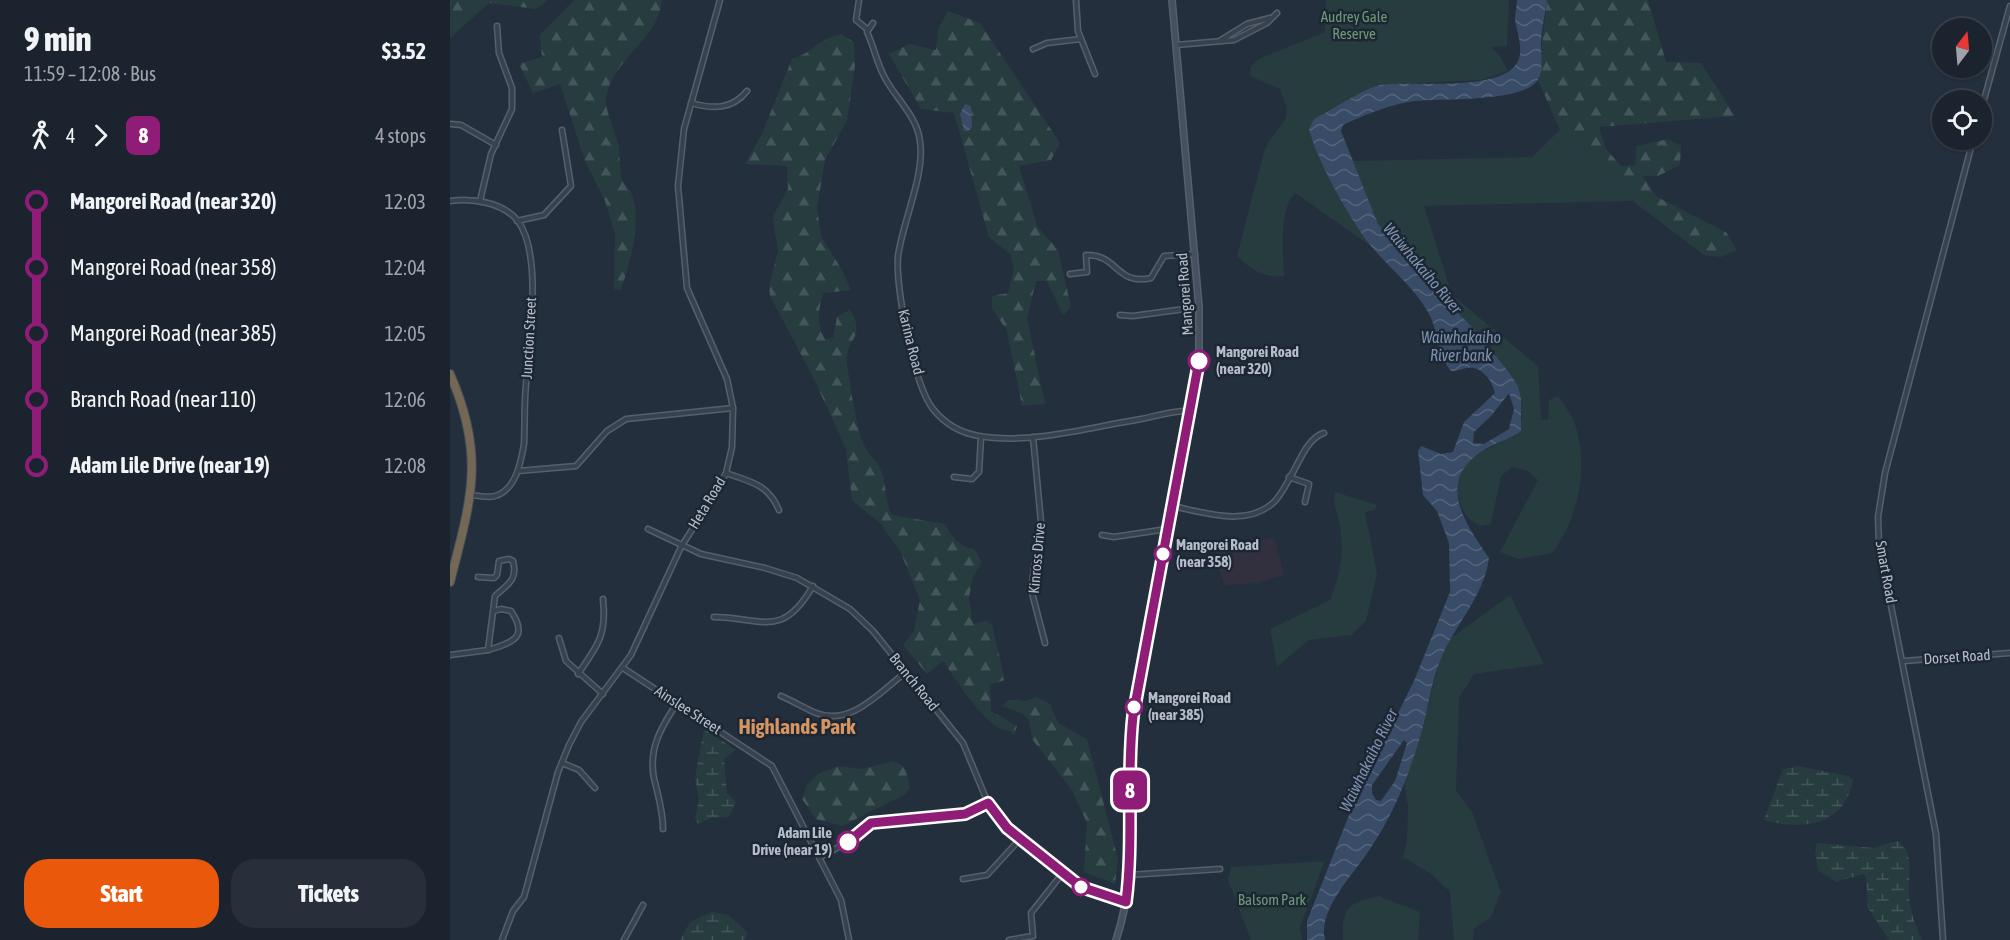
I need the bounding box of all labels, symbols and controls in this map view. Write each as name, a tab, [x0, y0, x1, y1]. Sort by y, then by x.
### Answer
park label: Audrey Gale Reserve	[1321, 8, 1387, 42]
north arrow	[1932, 18, 1992, 78]
map controls	[1932, 18, 1992, 150]
text: 9 min	[24, 20, 91, 58]
text: $3.52	[382, 38, 426, 64]
text: 11:59 – 12:08 · Bus	[24, 62, 156, 85]
button: locate	[1932, 90, 1992, 150]
icon: walk	[24, 119, 57, 152]
icon: forward	[84, 119, 117, 152]
text: 8	[138, 123, 148, 147]
text: 4	[66, 124, 75, 147]
text: 4 stops	[375, 124, 426, 147]
text: Mangorei Road (near 320)	[70, 188, 277, 214]
text: 12:03	[384, 190, 426, 213]
water label: Waiwhakaiho River	[1380, 219, 1467, 318]
street label: Mangorei Road	[1173, 252, 1196, 336]
text: Mangorei Road (near 358)	[70, 254, 277, 280]
text: 12:04	[384, 256, 426, 279]
street label: Junction Street	[518, 297, 539, 379]
street label: Karina Road	[895, 307, 928, 376]
text: Mangorei Road (near 385)	[70, 320, 277, 346]
text: 12:05	[384, 322, 426, 345]
water label: Waiwhakaiho River bank	[1421, 328, 1501, 364]
place label: Mangorei Road (near 320)	[1216, 343, 1299, 377]
marker: Mangorei Road (near 320)	[1188, 350, 1210, 372]
text: Branch Road (near 110)	[70, 386, 256, 412]
text: 12:06	[384, 388, 426, 411]
text: Adam Lile Drive (near 19)	[70, 452, 270, 478]
text: 12:08	[384, 454, 426, 477]
street label: Heta Road	[684, 474, 729, 532]
street label: Kinross Drive	[1025, 522, 1048, 594]
place label: Mangorei Road (near 358)	[1176, 536, 1259, 570]
street label: Smart Road	[1873, 539, 1900, 605]
marker: Mangorei Road (near 358)	[1154, 545, 1172, 563]
street label: Dorset Road	[1923, 646, 1991, 667]
street label: Branch Road	[886, 650, 943, 714]
street label: Ainslee Street	[652, 682, 725, 737]
place label: Mangorei Road (near 385)	[1148, 689, 1231, 723]
marker: Mangorei Road (near 385)	[1125, 698, 1143, 716]
water label: Waiwhakaiho River	[1335, 704, 1401, 814]
district label: Highlands Park	[738, 714, 856, 738]
line badge: 8	[1110, 770, 1150, 810]
text: 8	[1125, 778, 1135, 802]
place label: Adam Lile Drive (near 19)	[752, 824, 832, 858]
marker: Adam Lile Drive (near 19)	[837, 831, 859, 853]
button: Start	[24, 859, 219, 928]
button: Tickets	[231, 859, 426, 928]
unlabelled marker	[1072, 878, 1090, 896]
park label: Balsom Park	[1238, 891, 1307, 908]

